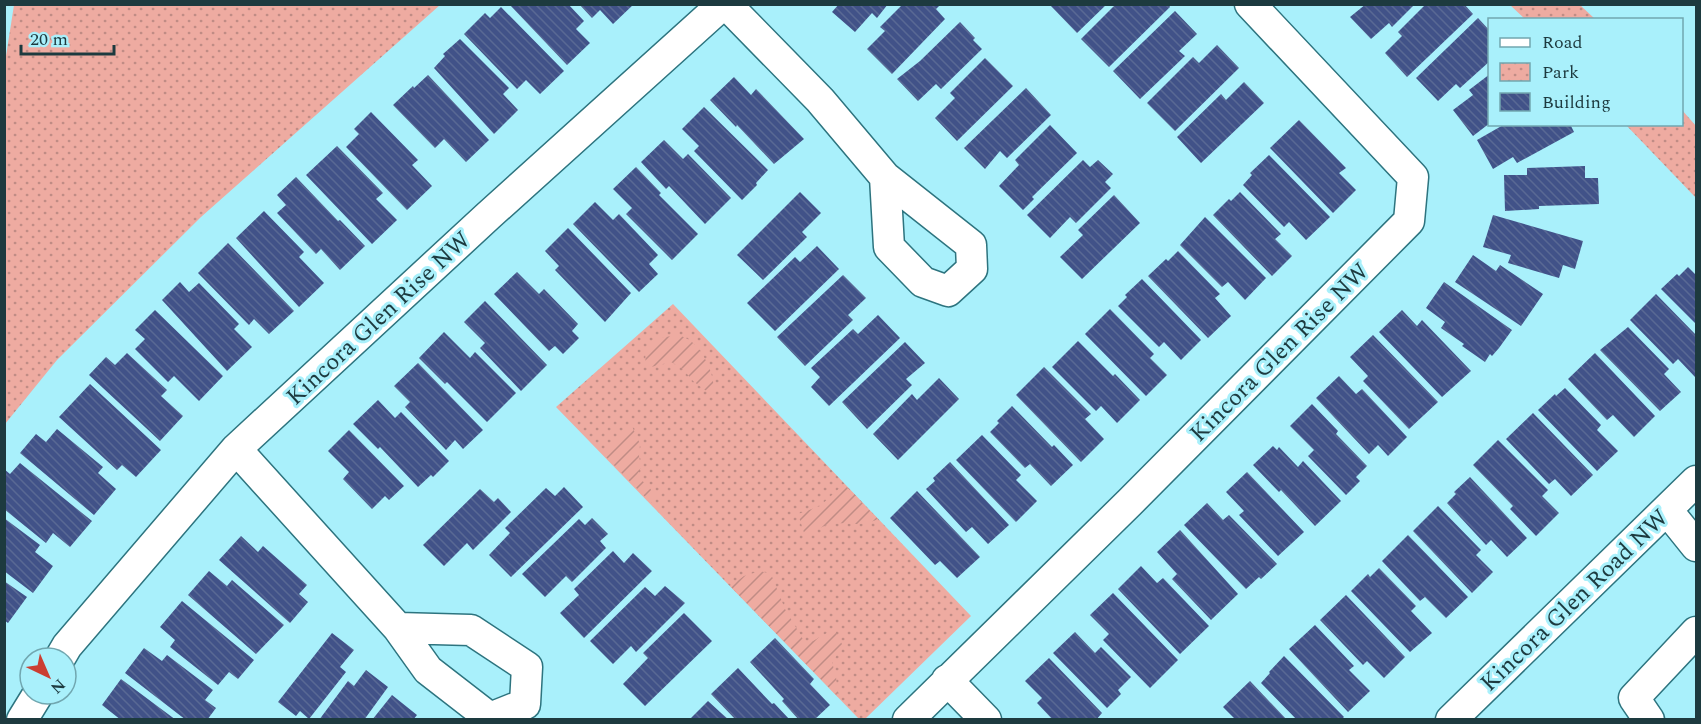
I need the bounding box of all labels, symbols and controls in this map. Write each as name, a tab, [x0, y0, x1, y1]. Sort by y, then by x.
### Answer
scale bar	[21, 18, 114, 56]
legend	[1488, 18, 1683, 126]
text: 20 m	[30, 26, 68, 53]
text: Road	[1542, 29, 1583, 56]
text: Park	[1542, 59, 1579, 86]
text: Building	[1542, 89, 1611, 116]
street label: Kincora Glen Rise NW	[278, 223, 480, 414]
street label: Kincora Glen Rise NW	[1182, 254, 1378, 451]
street label: Kincora Glen Road NW	[1472, 501, 1677, 701]
north arrow	[18, 646, 78, 706]
text: N	[45, 673, 71, 699]

